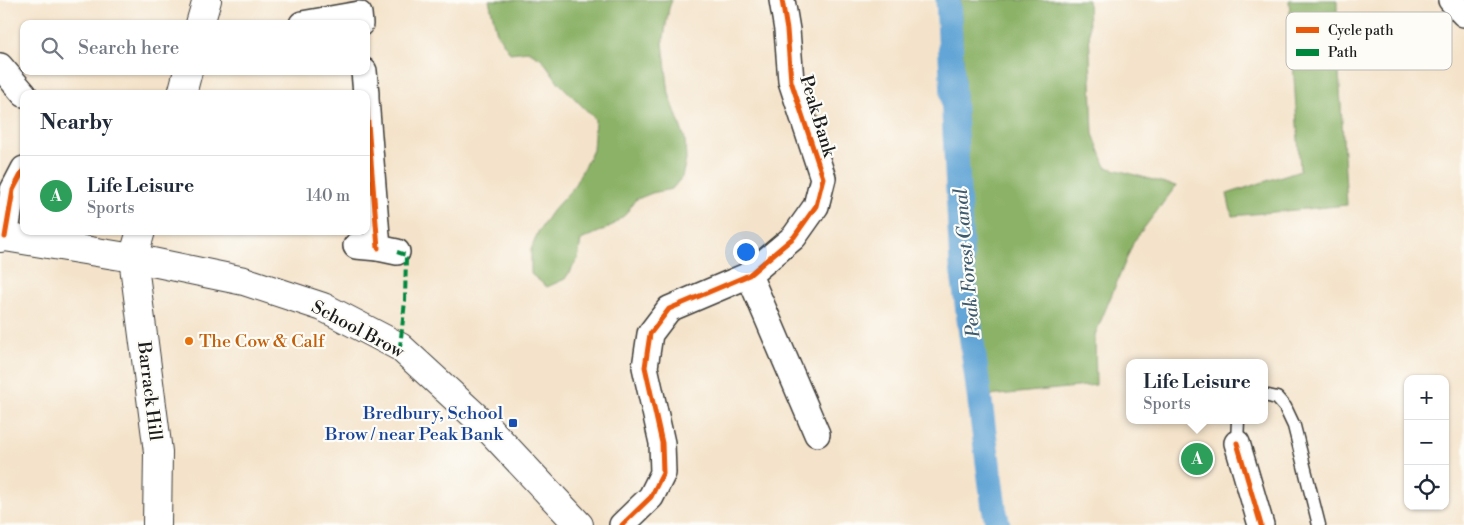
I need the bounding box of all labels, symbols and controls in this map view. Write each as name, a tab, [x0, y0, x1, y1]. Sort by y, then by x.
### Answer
legend	[1286, 12, 1452, 70]
search box	[20, 20, 370, 75]
text: Cycle path	[1328, 22, 1394, 40]
icon: search	[38, 34, 66, 62]
text: Search here	[78, 36, 179, 60]
text: Path	[1328, 44, 1358, 62]
street label: Peak Bank	[794, 72, 841, 161]
text: Nearby	[40, 110, 113, 136]
text: Life Leisure	[87, 174, 194, 198]
text: A	[50, 186, 62, 206]
text: 140 m	[306, 186, 350, 206]
water label: Peak Forest Canal	[949, 187, 986, 339]
text: Sports	[87, 198, 134, 218]
your location	[733, 239, 759, 265]
street label: School Brow	[307, 295, 409, 364]
place label: The Cow & Calf	[199, 330, 326, 353]
marker: The Cow & Calf	[183, 335, 195, 347]
street label: Barrack Hill	[132, 339, 167, 443]
popup	[1126, 359, 1268, 424]
text: Life Leisure	[1143, 370, 1251, 394]
map controls	[1404, 375, 1449, 510]
button: +	[1404, 375, 1449, 420]
text: Sports	[1143, 394, 1191, 414]
place label: Bredbury, School Brow / near Peak Bank	[324, 402, 505, 446]
marker: Bredbury, School Brow / near Peak Bank	[507, 417, 519, 429]
button: −	[1404, 420, 1449, 465]
pin: A	[1181, 440, 1213, 478]
button: locate	[1404, 465, 1449, 510]

